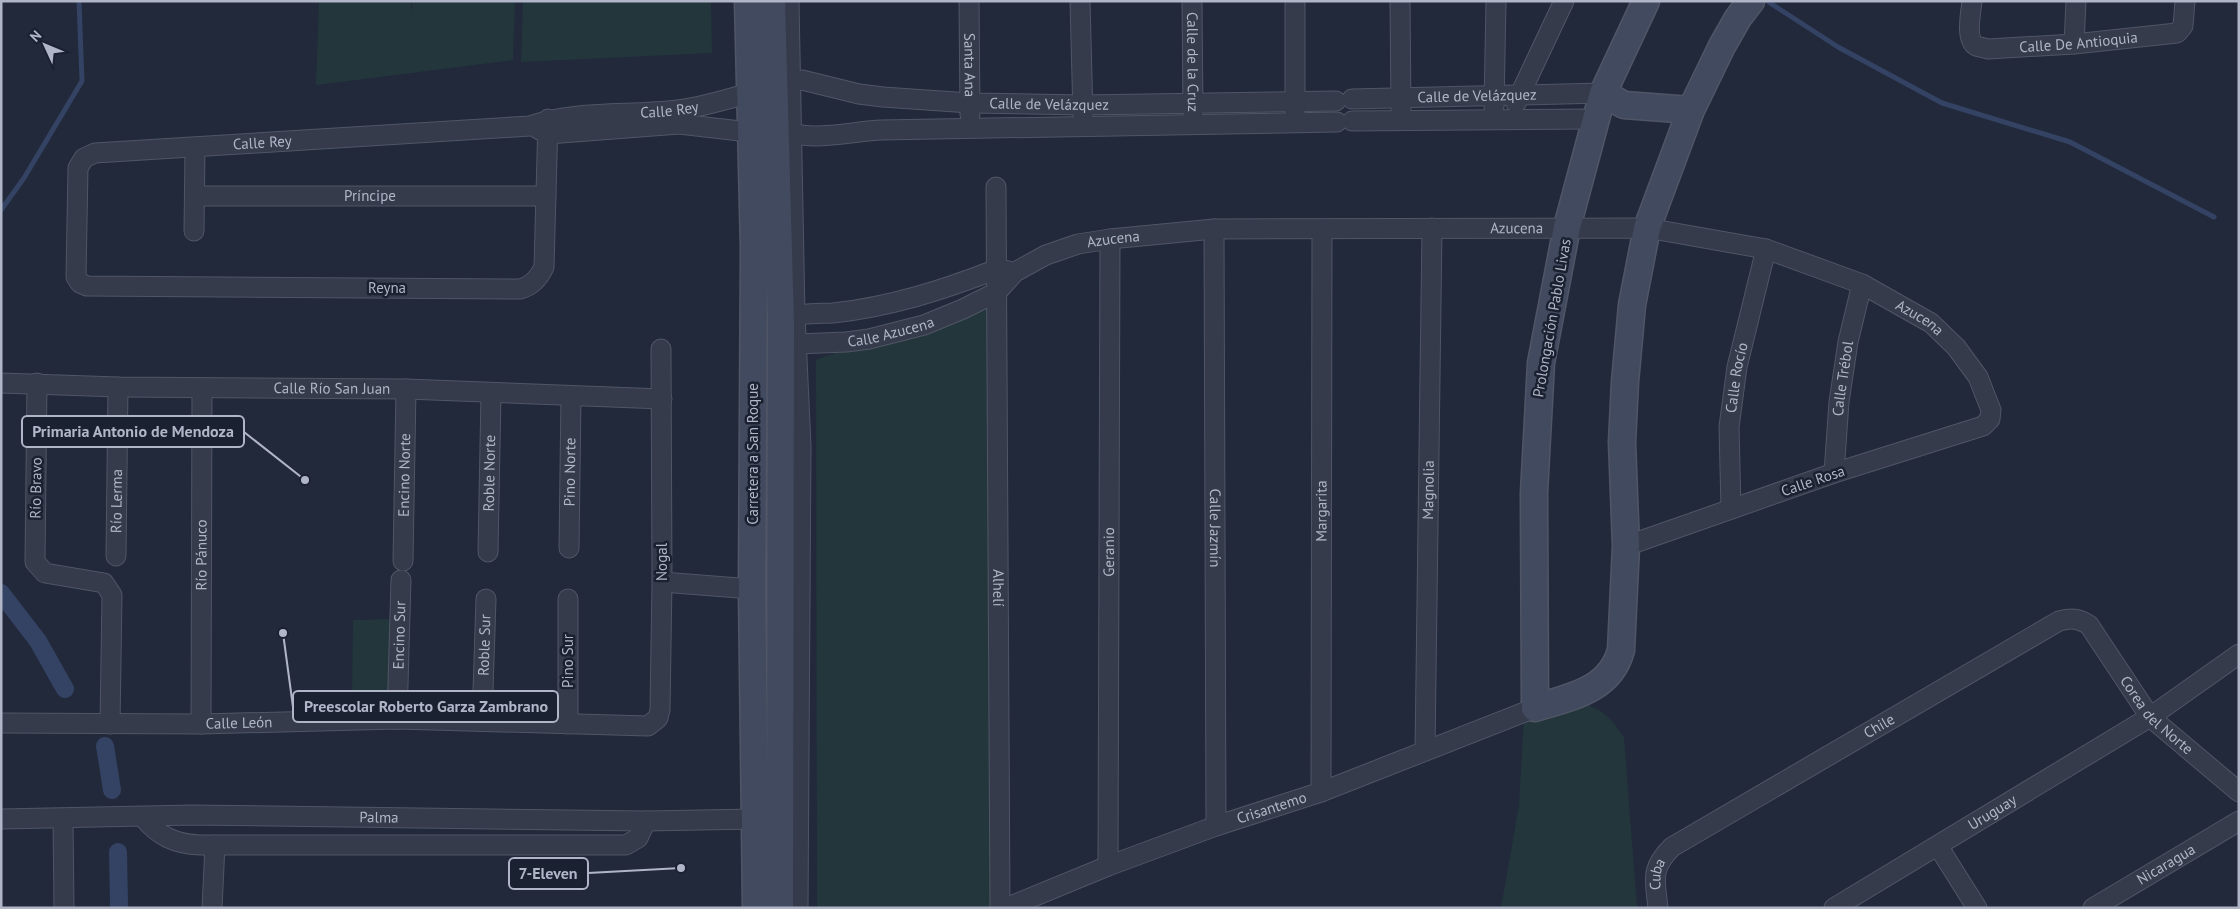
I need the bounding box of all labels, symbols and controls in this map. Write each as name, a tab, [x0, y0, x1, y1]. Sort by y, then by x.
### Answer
street label: Calle de la Cruz	[1183, 12, 1203, 112]
north arrow	[20, 20, 70, 70]
text: N	[26, 26, 45, 46]
street label: Calle De Antioquia	[2019, 27, 2139, 56]
street label: Santa Ana	[960, 33, 980, 97]
street label: Calle de Velázquez	[1417, 85, 1537, 106]
street label: Calle de Velázquez	[989, 93, 1109, 114]
street label: Calle Rey	[640, 97, 700, 122]
street label: Calle Rey	[232, 131, 292, 153]
street label: Príncipe	[344, 186, 396, 205]
street label: Azucena	[1490, 218, 1543, 237]
street label: Azucena	[1086, 226, 1140, 251]
street label: Prolongación Pablo Livas	[1528, 237, 1575, 399]
street label: Reyna	[368, 278, 406, 297]
street label: Azucena	[1893, 295, 1948, 339]
street label: Calle Azucena	[846, 312, 937, 351]
street label: Calle Trébol	[1828, 339, 1857, 417]
street label: Calle Rocío	[1721, 340, 1752, 414]
street label: Calle Río San Juan	[273, 378, 390, 398]
street label: Carretera a San Roque	[743, 383, 762, 525]
callout: Primaria Antonio de Mendoza	[22, 416, 244, 447]
text: Primaria Antonio de Mendoza	[32, 421, 234, 441]
street label: Encino Norte	[394, 433, 414, 517]
street label: Roble Norte	[479, 434, 499, 512]
street label: Pino Norte	[560, 437, 579, 507]
street label: Río Bravo	[25, 457, 46, 519]
street label: Magnolia	[1418, 460, 1438, 520]
street label: Calle Rosa	[1778, 461, 1847, 500]
street label: Río Lerma	[106, 469, 126, 533]
street label: Margarita	[1311, 480, 1331, 542]
street label: Calle Jazmín	[1206, 488, 1225, 568]
street label: Río Pánuco	[191, 519, 211, 591]
street label: Geranio	[1099, 527, 1118, 577]
street label: Nogal	[652, 542, 671, 581]
street label: Alhelí	[989, 569, 1008, 607]
street label: Encino Sur	[388, 601, 409, 670]
street label: Roble Sur	[473, 614, 494, 676]
street label: Pino Sur	[558, 634, 577, 688]
street label: Corea del Norte	[2116, 672, 2197, 758]
callout: Preescolar Roberto Garza Zambrano	[293, 691, 558, 722]
text: Preescolar Roberto Garza Zambrano	[304, 696, 548, 716]
street label: Chile	[1860, 709, 1898, 742]
street label: Calle León	[205, 712, 273, 733]
street label: Crisantemo	[1234, 787, 1309, 828]
street label: Uruguay	[1964, 790, 2020, 834]
street label: Palma	[359, 807, 399, 827]
street label: Nicaragua	[2133, 839, 2198, 889]
street label: Cuba	[1645, 855, 1669, 891]
callout: 7-Eleven	[509, 858, 588, 889]
text: 7-Eleven	[518, 863, 578, 883]

